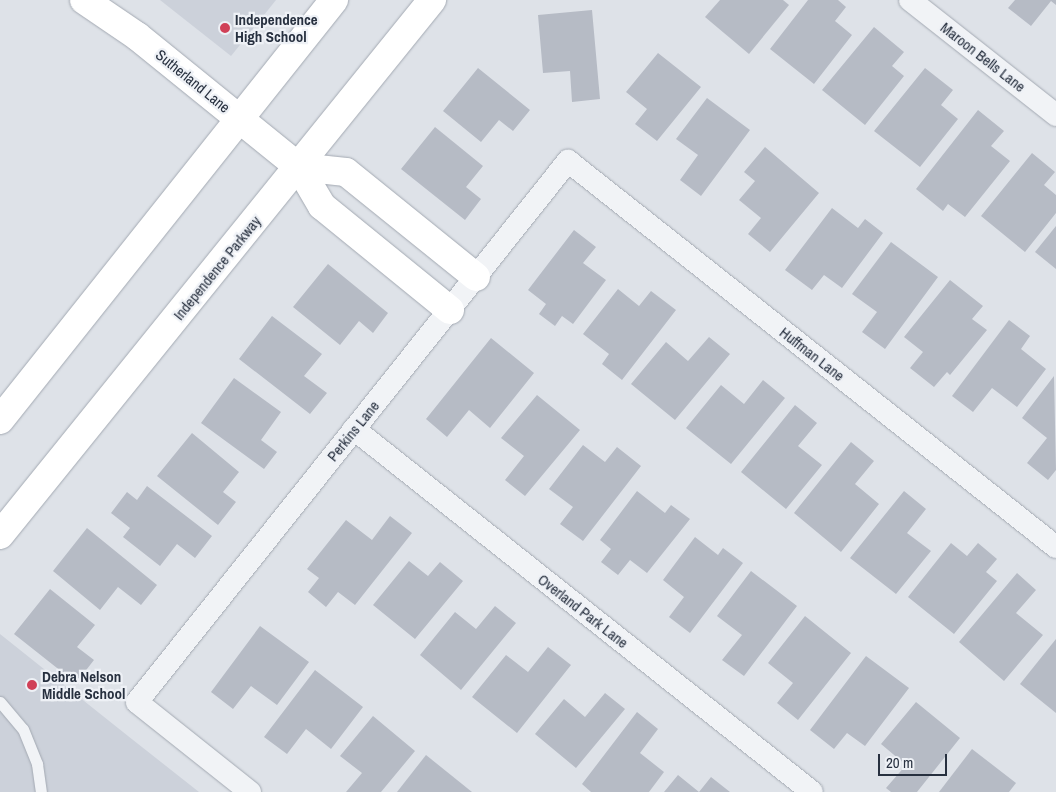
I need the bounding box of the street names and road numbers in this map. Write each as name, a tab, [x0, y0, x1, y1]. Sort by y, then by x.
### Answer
street label: Maroon Bells Lane	[937, 18, 1029, 96]
street label: Sutherland Lane	[152, 46, 234, 116]
street label: Independence Parkway	[170, 212, 264, 324]
street label: Huffman Lane	[776, 323, 848, 385]
street label: Perkins Lane	[323, 397, 383, 465]
street label: Overland Park Lane	[534, 570, 632, 652]

